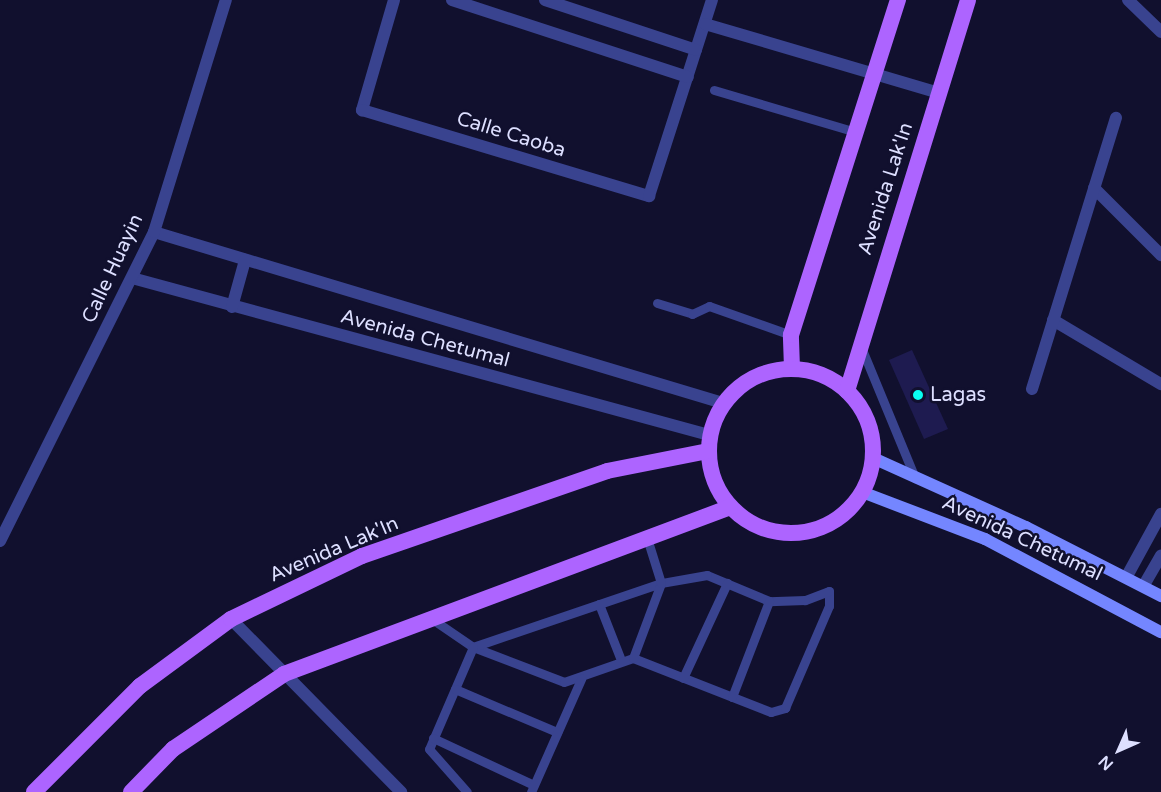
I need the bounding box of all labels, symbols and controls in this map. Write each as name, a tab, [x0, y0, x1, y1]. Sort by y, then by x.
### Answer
street label: Calle Caoba	[454, 107, 568, 163]
street label: Avenida Lak'In	[853, 120, 919, 258]
street label: Calle Huayin	[77, 211, 149, 327]
street label: Avenida Chetumal	[338, 305, 512, 373]
place label: Lagas	[930, 383, 986, 407]
marker: Lagas	[911, 388, 925, 402]
street label: Avenida Chetumal	[938, 491, 1106, 587]
street label: Avenida Lak'In	[266, 512, 402, 588]
north arrow	[1089, 720, 1149, 780]
text: N	[1095, 751, 1118, 774]

